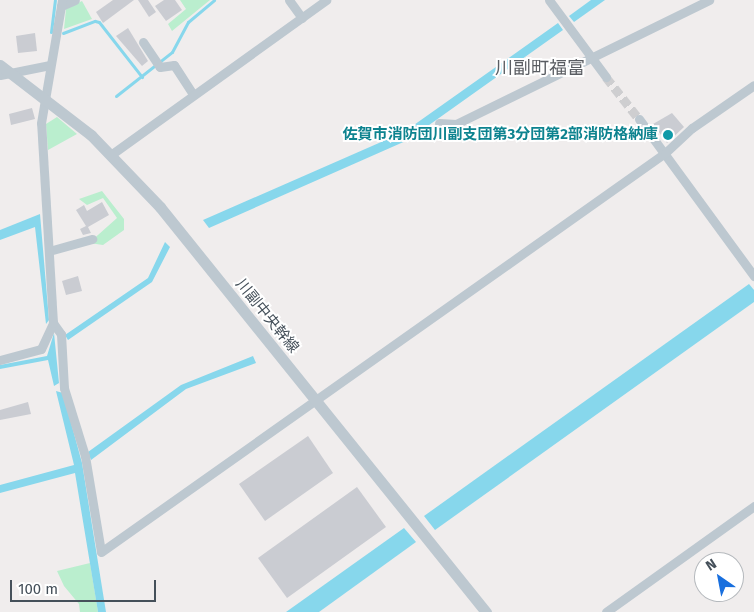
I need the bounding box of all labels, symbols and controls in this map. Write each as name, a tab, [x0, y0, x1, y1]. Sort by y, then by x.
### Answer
district label: 川副町福富	[495, 57, 585, 79]
place label: 佐賀市消防団川副支団第3分団第2部消防格納庫	[342, 126, 658, 144]
marker: 佐賀市消防団川副支団第3分団第2部消防格納庫	[662, 129, 674, 141]
street label: 川副中央幹線	[232, 275, 302, 357]
north arrow	[694, 552, 744, 602]
text: N	[703, 555, 720, 575]
scale bar	[12, 570, 159, 602]
text: 100 m	[18, 580, 58, 598]

